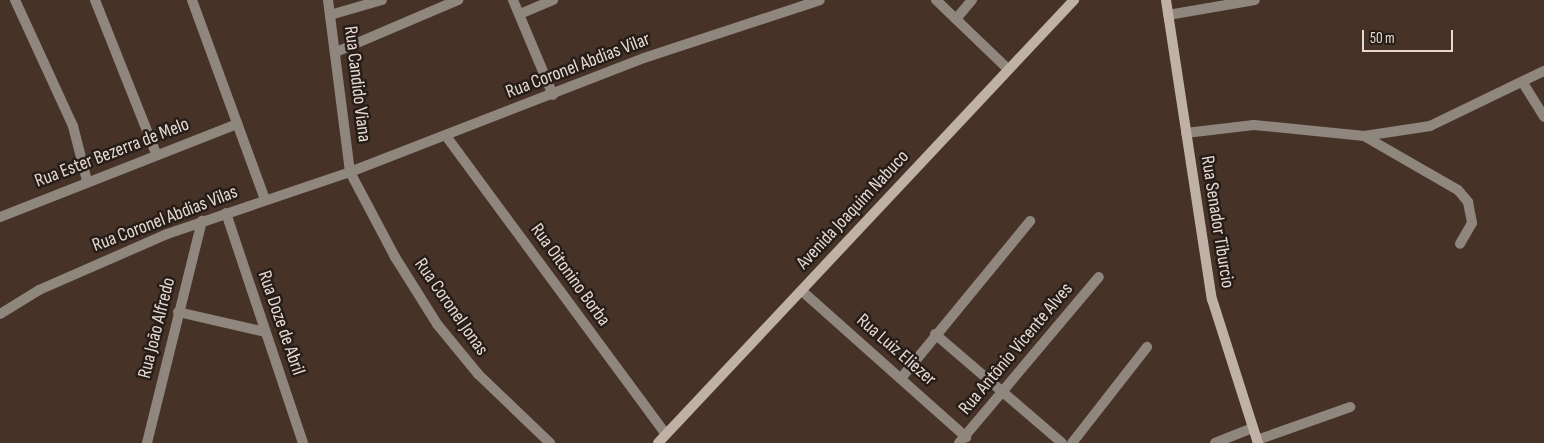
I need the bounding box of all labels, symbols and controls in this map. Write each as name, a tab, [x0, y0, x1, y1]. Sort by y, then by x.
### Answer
scale bar	[1364, 20, 1455, 52]
street label: Rua Candido Viana	[339, 25, 375, 143]
street label: Rua Coronel Abdias Vilar	[503, 28, 653, 104]
text: 50 m	[1370, 29, 1395, 48]
street label: Rua Ester Bezerra de Melo	[32, 113, 192, 193]
street label: Avenida Joaquim Nabuco	[792, 146, 914, 274]
street label: Rua Senador Tiburcio	[1195, 154, 1239, 290]
street label: Rua Coronel Abdias Vilas	[89, 181, 241, 257]
street label: Rua Oitonino Borba	[525, 219, 615, 331]
street label: Rua Coronel Jonas	[409, 254, 493, 360]
street label: Rua Doze de Abril	[253, 268, 309, 378]
street label: Rua João Alfredo	[133, 275, 181, 381]
street label: Rua Antônio Vicente Alves	[954, 278, 1078, 420]
street label: Rua Luiz Eliezer	[852, 309, 940, 391]

